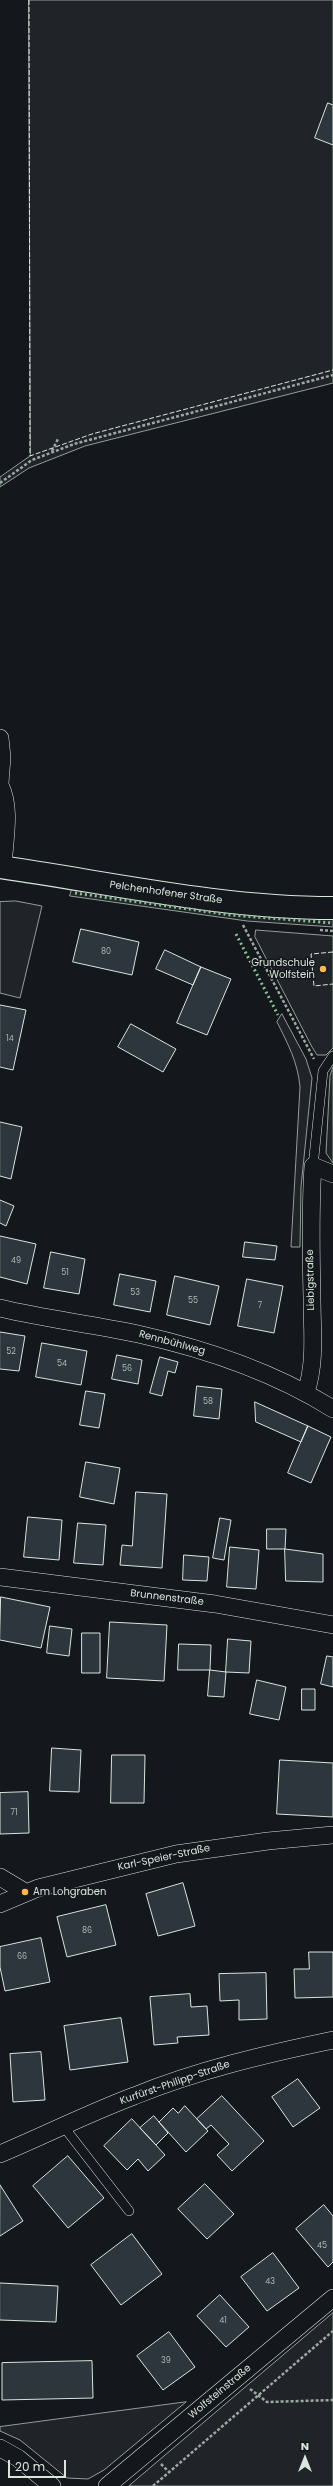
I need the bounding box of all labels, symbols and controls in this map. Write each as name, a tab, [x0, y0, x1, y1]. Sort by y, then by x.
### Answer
street label: Pelchenhofener Straße	[109, 879, 223, 907]
house number: 80	[101, 947, 111, 957]
place label: Grundschule Wolfstein	[251, 957, 315, 980]
marker: Grundschule Wolfstein	[318, 964, 328, 974]
house number: 14	[6, 1034, 14, 1044]
street label: Liebigstraße	[304, 1249, 318, 1311]
house number: 49	[11, 1256, 21, 1266]
house number: 51	[61, 1268, 69, 1278]
house number: 53	[130, 1288, 140, 1298]
house number: 55	[188, 1296, 198, 1306]
house number: 7	[258, 1301, 262, 1311]
street label: Rennbühlweg	[137, 1328, 207, 1358]
house number: 52	[6, 1347, 16, 1357]
house number: 54	[57, 1359, 67, 1369]
house number: 56	[122, 1364, 132, 1374]
house number: 58	[203, 1397, 213, 1407]
street label: Brunnenstraße	[130, 1588, 204, 1608]
house number: 71	[11, 1808, 17, 1818]
street label: Karl-Speier-Straße	[117, 1842, 211, 1874]
place label: Am Lohgraben	[33, 1886, 106, 1898]
marker: Am Lohgraben	[20, 1887, 30, 1897]
house number: 86	[82, 1926, 92, 1936]
house number: 66	[17, 1952, 27, 1962]
street label: Kurfürst-Philipp-Straße	[118, 2059, 232, 2107]
house number: 45	[317, 2241, 327, 2251]
house number: 43	[265, 2277, 275, 2287]
house number: 41	[219, 2316, 227, 2326]
house number: 39	[161, 2356, 171, 2366]
street label: Wolfsteinstraße	[186, 2362, 254, 2422]
north arrow	[285, 2438, 325, 2478]
text: N	[301, 2438, 309, 2454]
scale bar	[10, 2452, 68, 2478]
text: 20 m	[15, 2458, 45, 2475]

